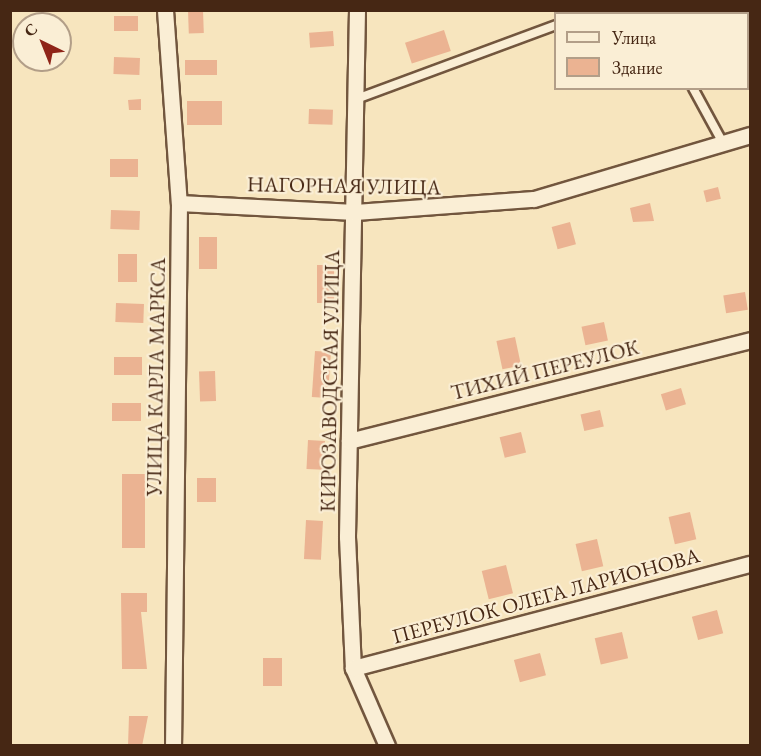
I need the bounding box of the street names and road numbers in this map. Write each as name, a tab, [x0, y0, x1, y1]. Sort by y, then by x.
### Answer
street label: НАГОРНАЯ УЛИЦА	[247, 172, 441, 200]
street label: КИРОЗАВОДСКАЯ УЛИЦА	[315, 250, 345, 512]
street label: УЛИЦА КАРЛА МАРКСА	[141, 258, 171, 496]
street label: ТИХИЙ ПЕРЕУЛОК	[448, 334, 642, 406]
street label: ПЕРЕУЛОК ОЛЕГА ЛАРИОНОВА	[389, 543, 703, 649]

